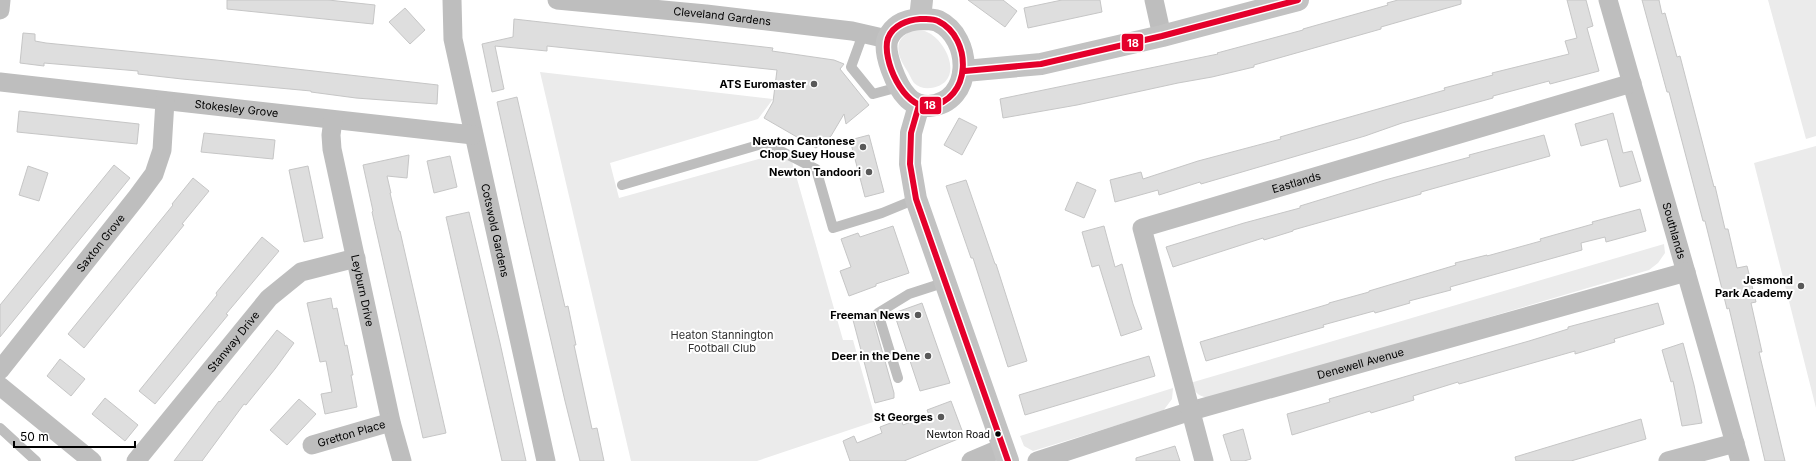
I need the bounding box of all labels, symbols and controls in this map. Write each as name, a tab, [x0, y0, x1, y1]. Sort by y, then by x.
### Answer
street label: Cleveland Gardens	[673, 4, 772, 29]
line badge: 18	[1121, 33, 1144, 52]
text: 18	[1127, 36, 1139, 50]
place label: ATS Euromaster	[720, 77, 807, 91]
marker: ATS Euromaster	[809, 79, 819, 89]
line badge: 18	[919, 96, 942, 115]
street label: Stokesley Grove	[194, 97, 279, 120]
text: 18	[924, 98, 936, 112]
place label: Newton Cantonese Chop Suey House	[753, 134, 855, 161]
marker: Newton Cantonese Chop Suey House	[858, 142, 868, 152]
place label: Newton Tandoori	[769, 165, 861, 179]
marker: Newton Tandoori	[864, 167, 874, 177]
street label: Eastlands	[1270, 168, 1322, 196]
street label: Cotswold Gardens	[478, 182, 512, 279]
street label: Southlands	[1659, 201, 1689, 261]
street label: Saxton Grove	[73, 211, 128, 275]
street label: Leyburn Drive	[348, 253, 377, 328]
place label: Jesmond Park Academy	[1715, 273, 1793, 300]
marker: Jesmond Park Academy	[1796, 281, 1806, 291]
street label: Stanway Drive	[204, 308, 263, 375]
place label: Freeman News	[830, 308, 910, 322]
marker: Freeman News	[913, 310, 923, 320]
park label: Heaton Stannington Football Club	[671, 328, 773, 355]
street label: Denewell Avenue	[1316, 345, 1405, 382]
place label: Deer in the Dene	[831, 349, 920, 363]
marker: Deer in the Dene	[923, 351, 933, 361]
place label: St Georges	[874, 410, 933, 424]
marker: St Georges	[936, 412, 946, 422]
street label: Gretton Place	[316, 417, 387, 450]
scale bar	[14, 423, 135, 449]
place label: Newton Road	[927, 428, 990, 440]
text: 50 m	[20, 429, 49, 444]
marker: Newton Road	[993, 429, 1003, 439]

